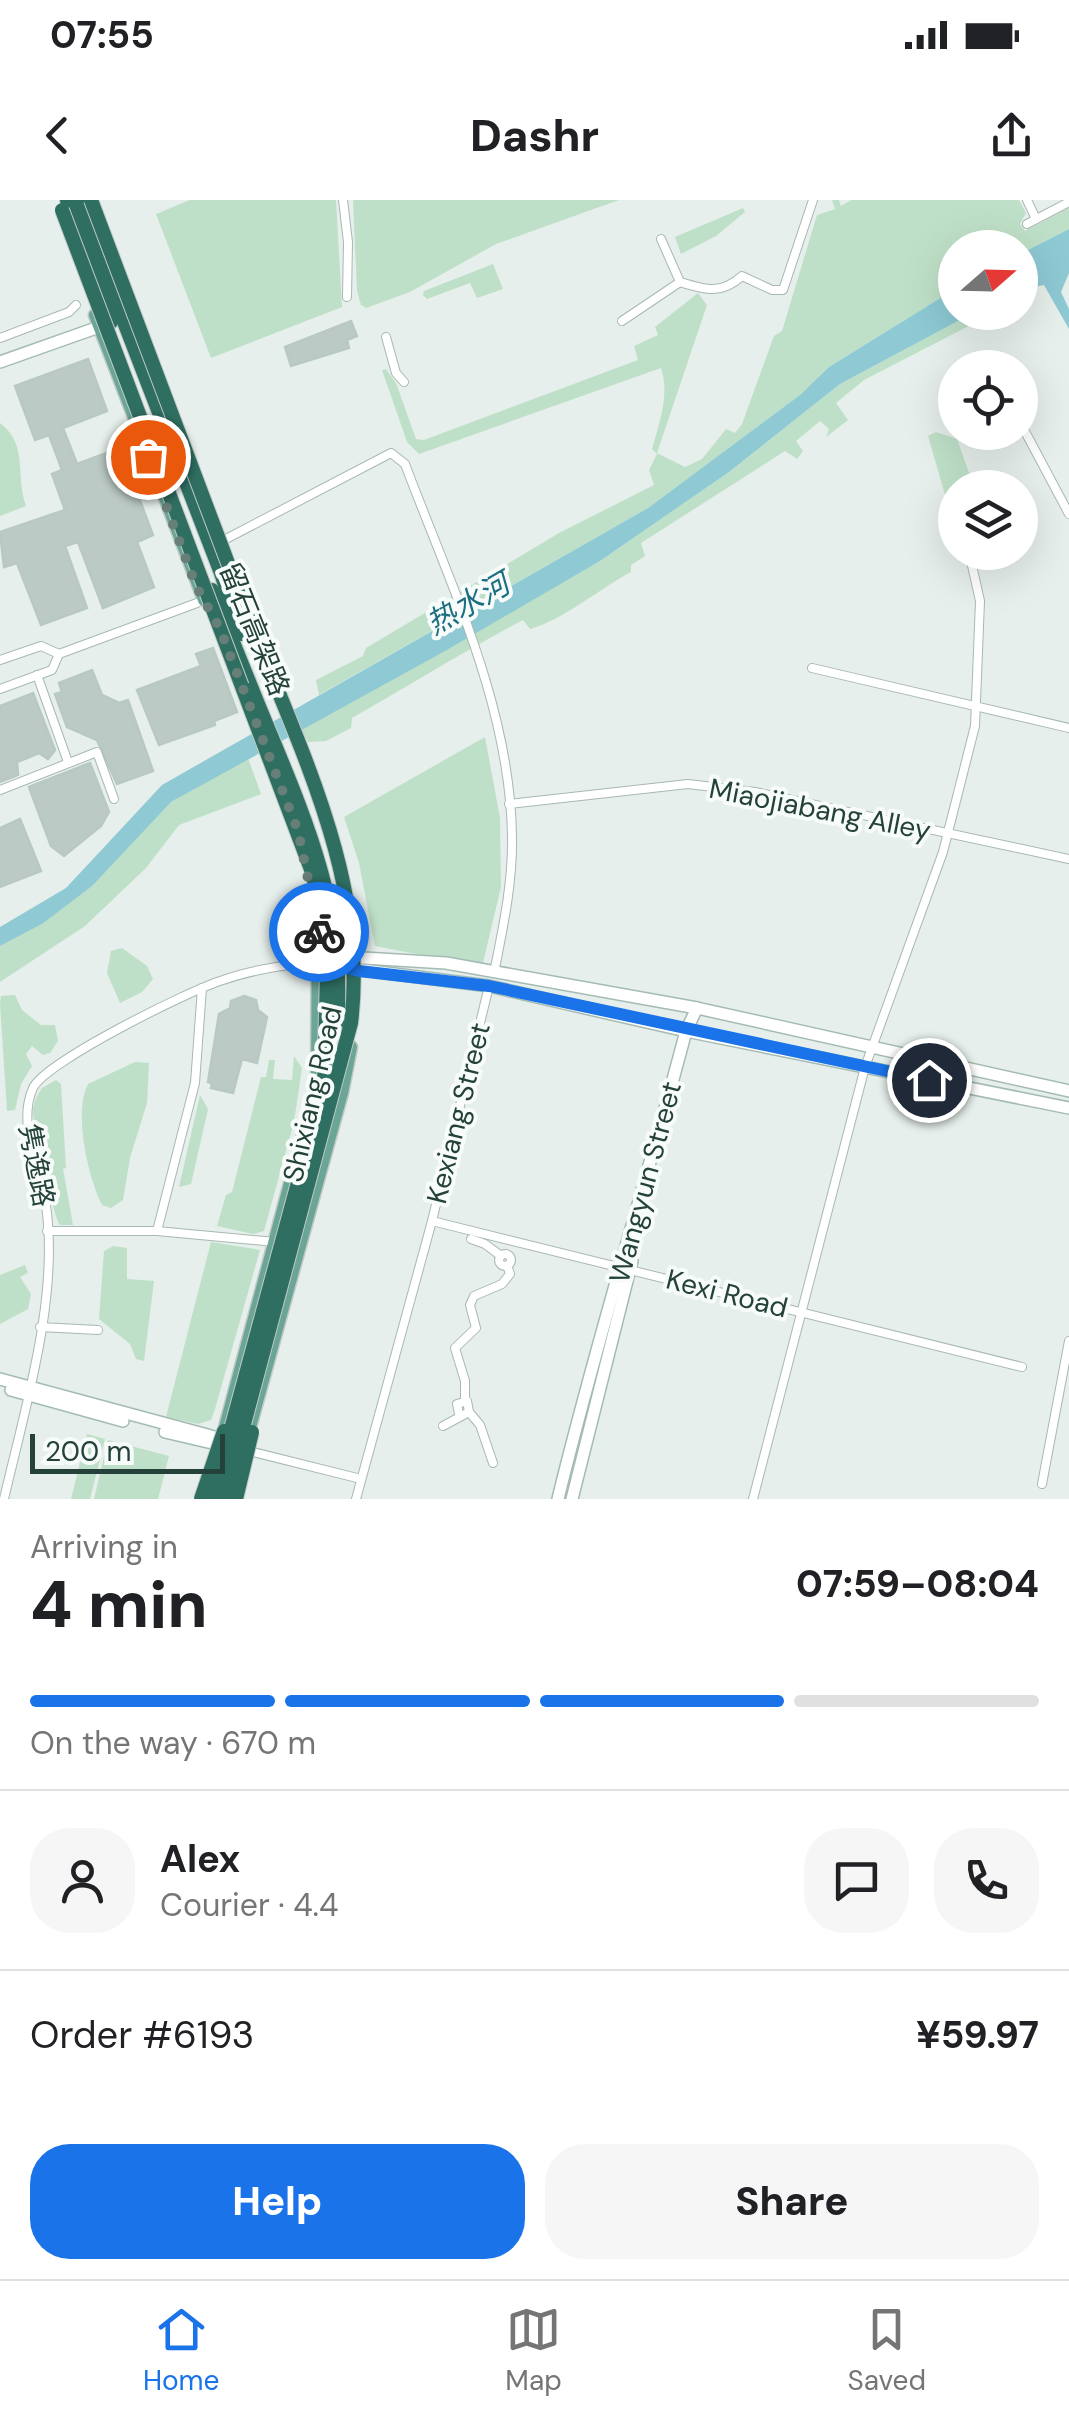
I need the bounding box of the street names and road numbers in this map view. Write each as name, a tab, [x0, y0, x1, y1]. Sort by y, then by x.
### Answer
street label: 留石高架路	[211, 557, 298, 701]
street label: Miaojiabang Alley	[706, 770, 934, 849]
street label: Shixiang Road	[274, 1003, 351, 1186]
street label: Kexiang Street	[418, 1019, 499, 1207]
street label: Wangyun Street	[601, 1077, 690, 1287]
street label: 隽逸路	[10, 1120, 63, 1210]
street label: Kexi Road	[662, 1261, 791, 1326]

